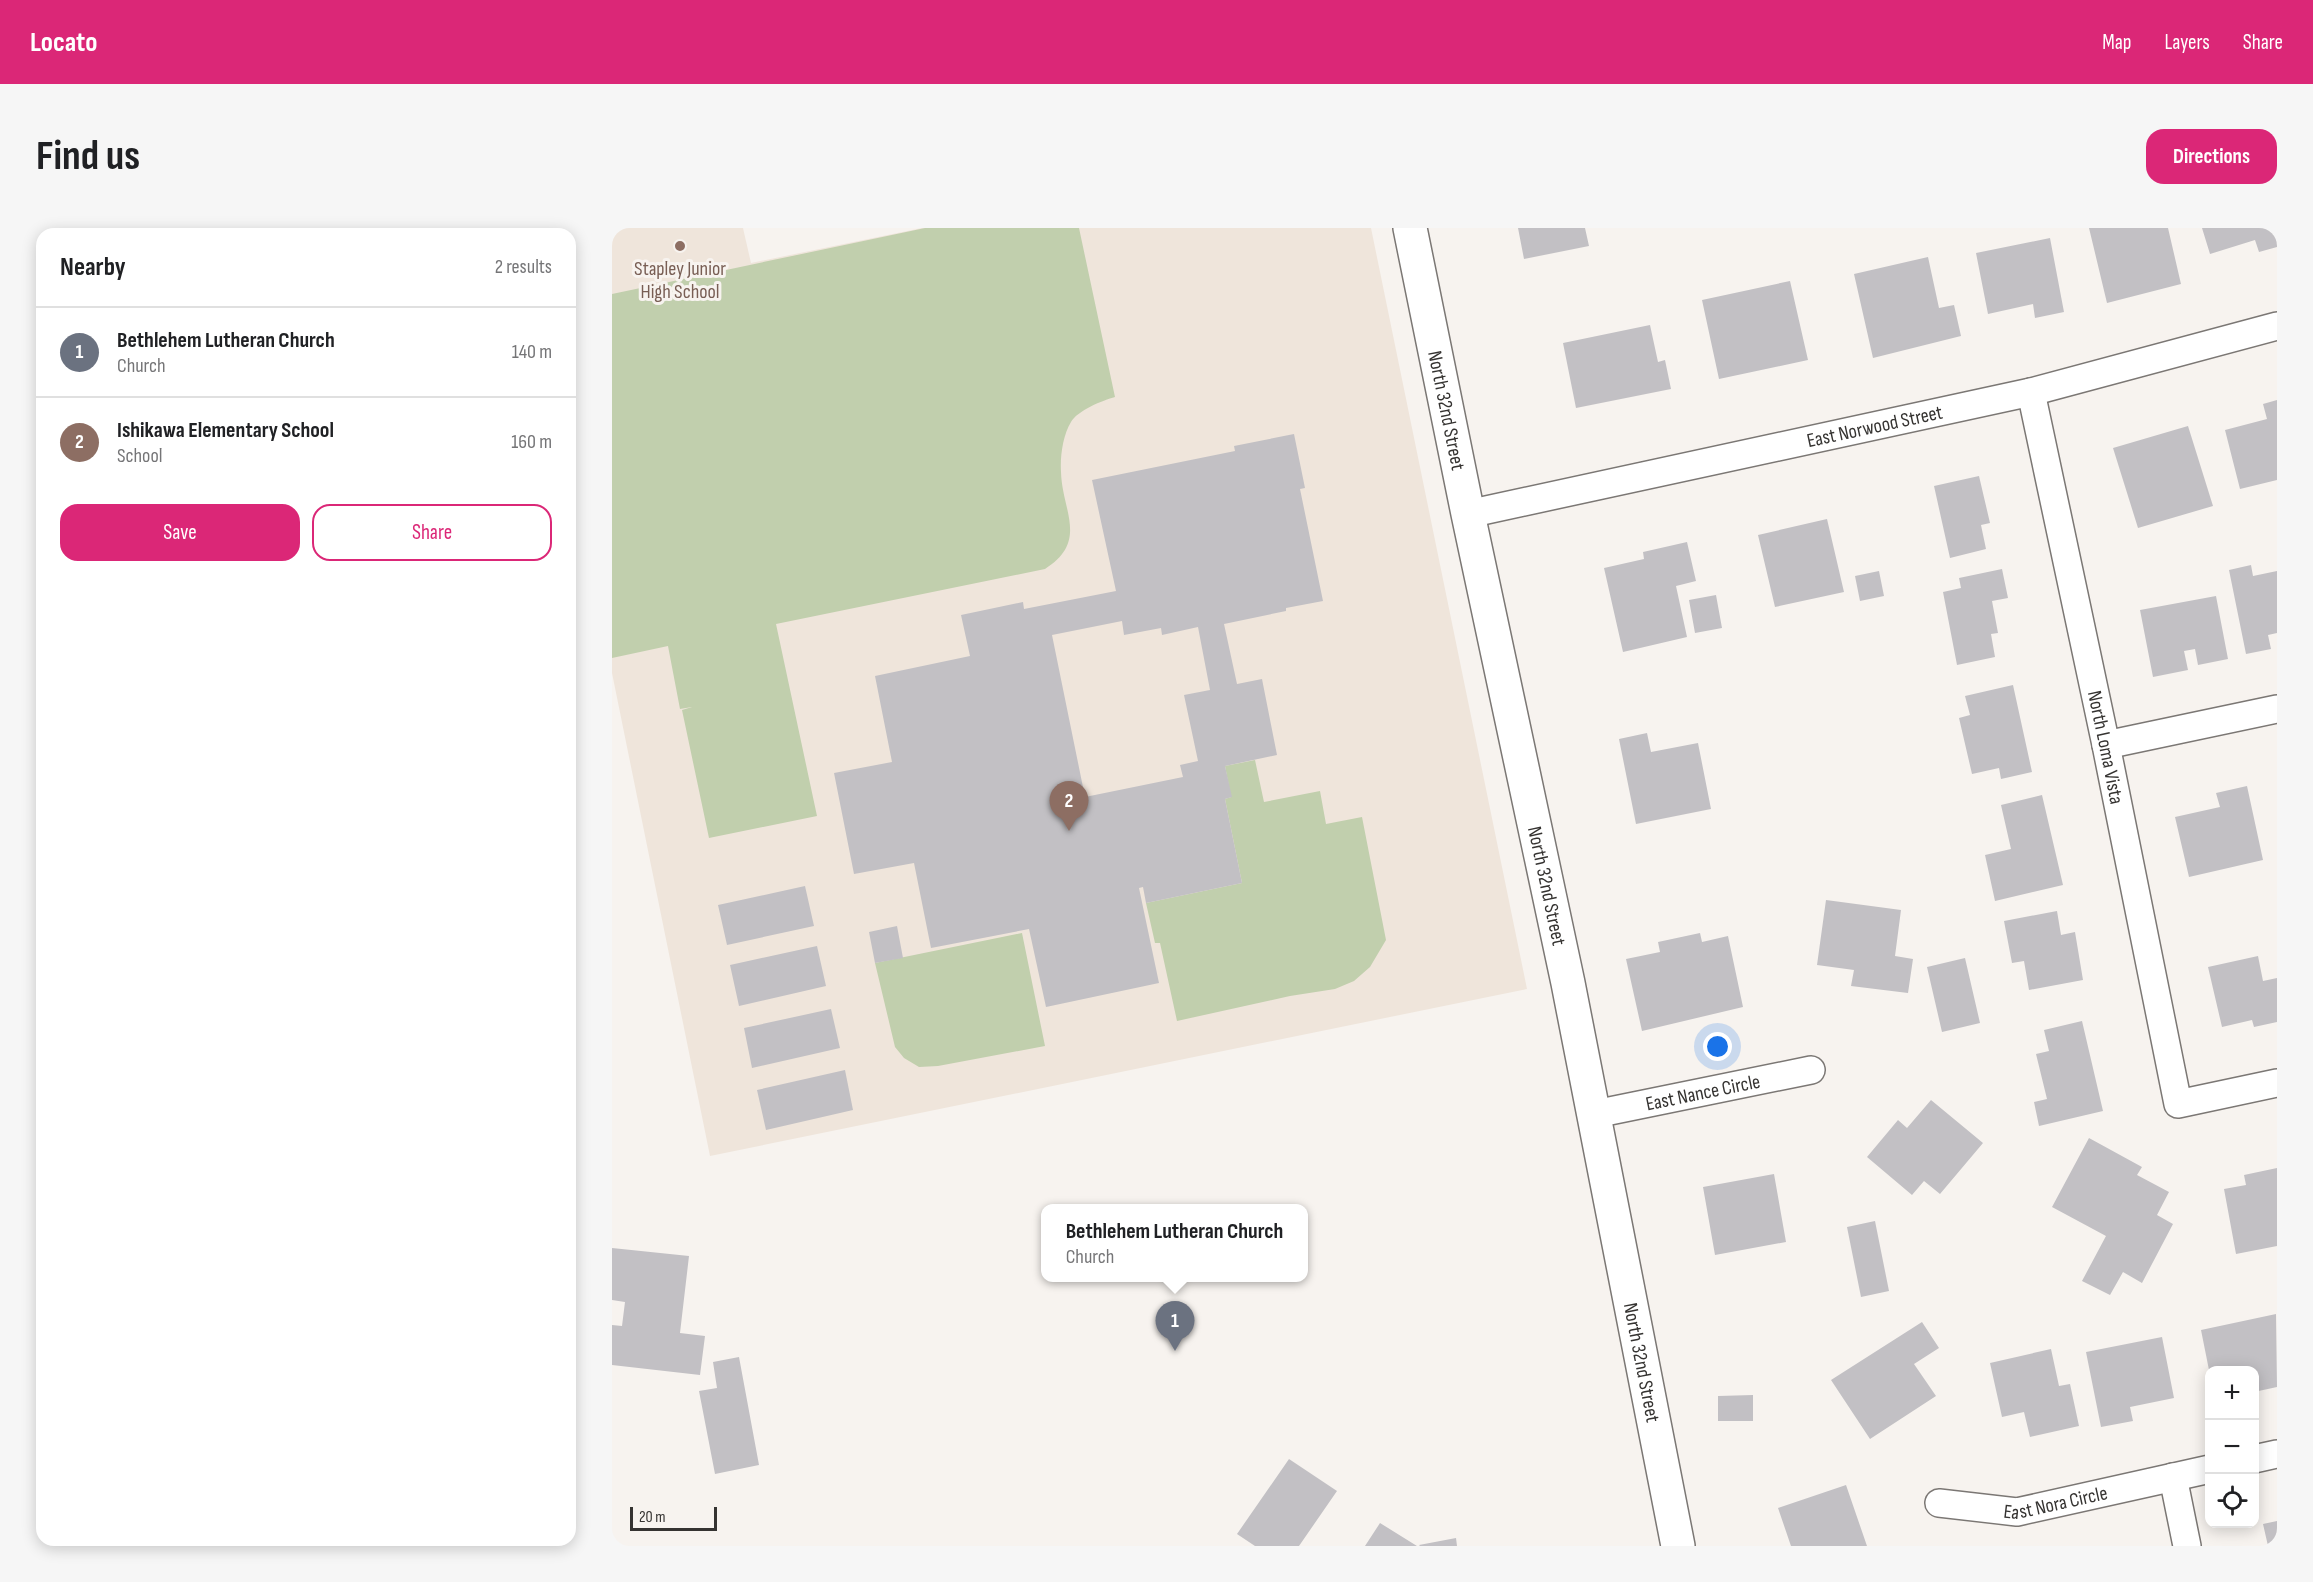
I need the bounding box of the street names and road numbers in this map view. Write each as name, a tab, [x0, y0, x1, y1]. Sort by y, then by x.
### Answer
street label: North 32nd Street	[1422, 349, 1470, 472]
street label: East Norwood Street	[1805, 401, 1945, 453]
street label: North Loma Vista	[2082, 688, 2129, 806]
street label: North 32nd Street	[1522, 824, 1571, 948]
street label: East Nance Circle	[1644, 1070, 1762, 1116]
street label: North 32nd Street	[1618, 1301, 1665, 1424]
street label: East Nora Circle	[2002, 1481, 2110, 1525]

